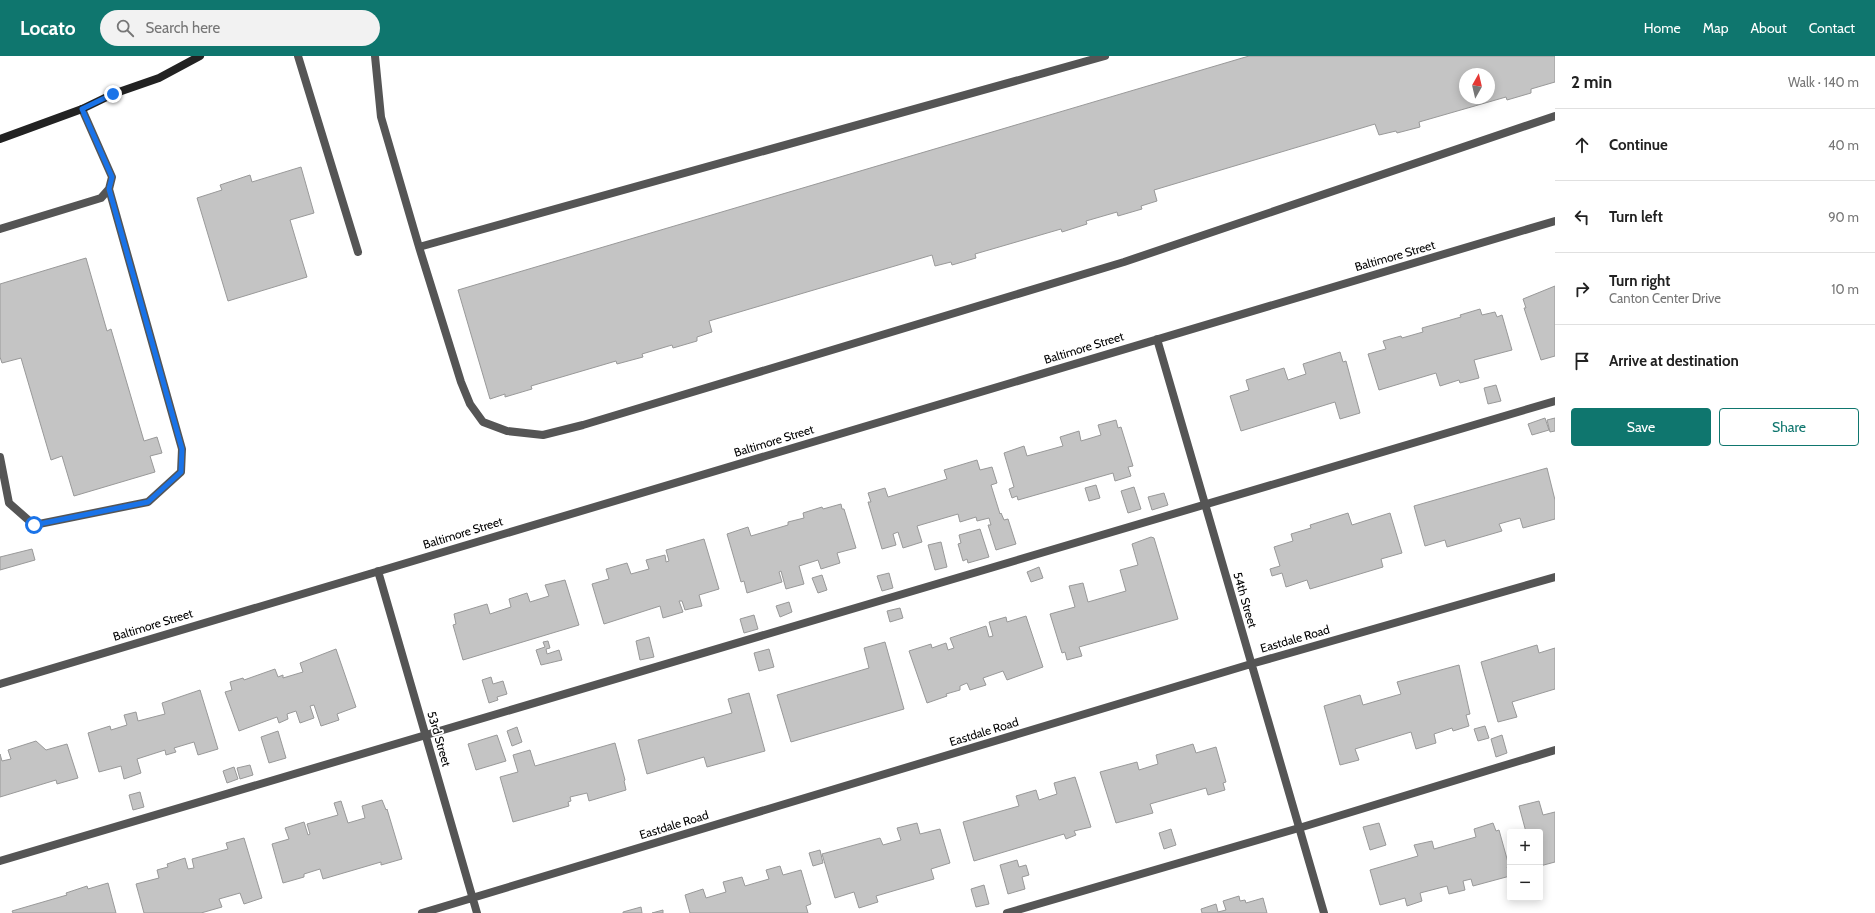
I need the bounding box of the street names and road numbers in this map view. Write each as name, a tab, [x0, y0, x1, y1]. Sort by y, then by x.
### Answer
street label: Baltimore Street	[1353, 237, 1437, 274]
street label: Baltimore Street	[1042, 328, 1126, 367]
street label: Baltimore Street	[732, 421, 816, 460]
street label: Baltimore Street	[421, 513, 505, 552]
street label: 54th Street	[1230, 570, 1261, 630]
street label: Baltimore Street	[111, 605, 195, 644]
street label: Eastdale Road	[1258, 621, 1331, 656]
street label: 53rd Street	[424, 709, 455, 768]
street label: Eastdale Road	[948, 714, 1020, 749]
street label: Eastdale Road	[638, 807, 710, 842]

